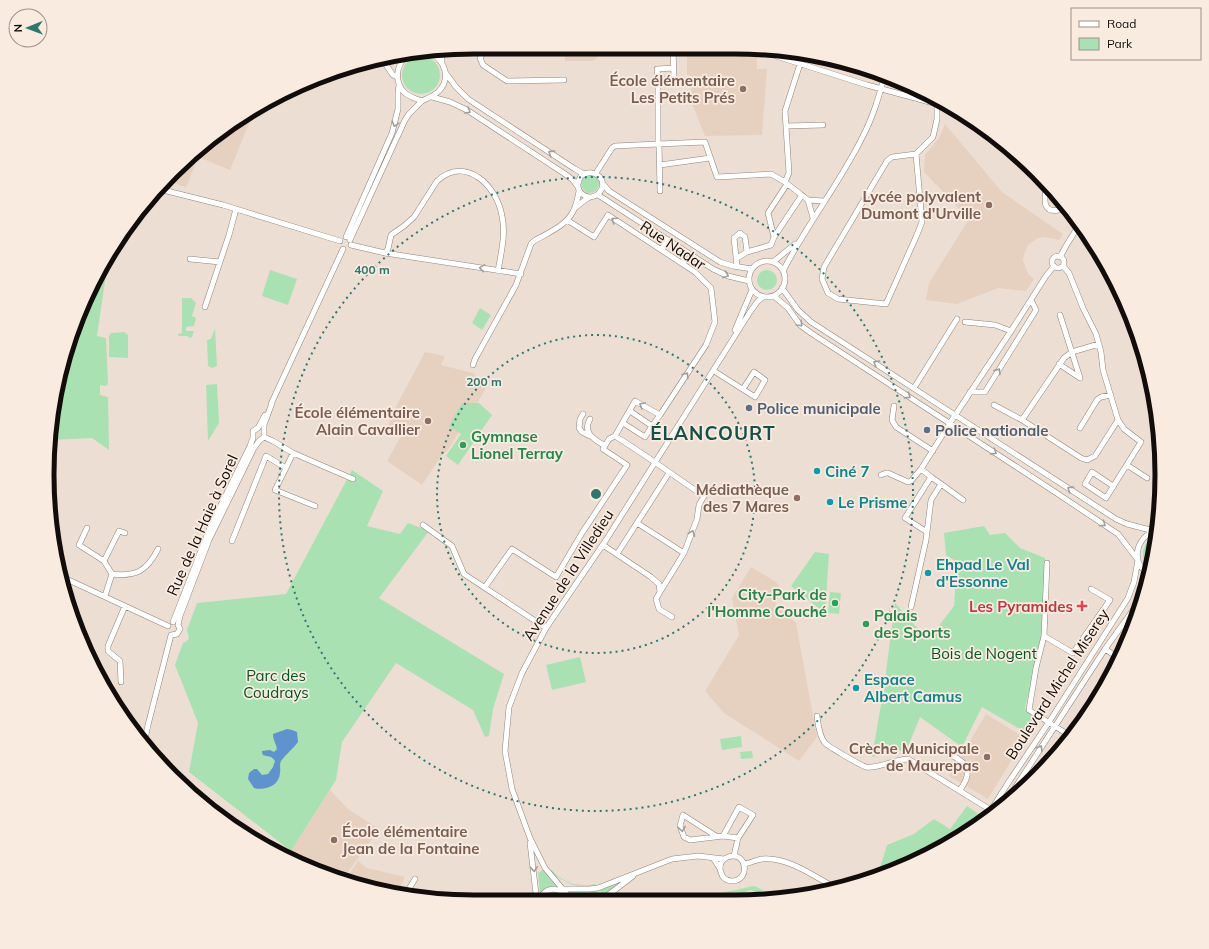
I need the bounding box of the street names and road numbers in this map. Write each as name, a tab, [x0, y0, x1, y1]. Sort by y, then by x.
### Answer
street label: Rue Nadar	[637, 216, 710, 274]
street label: Rue de la Haie à Sorel	[162, 451, 242, 599]
street label: Avenue de la Villedieu	[519, 506, 617, 644]
street label: Boulevard Michel Miserey	[1001, 605, 1113, 763]

